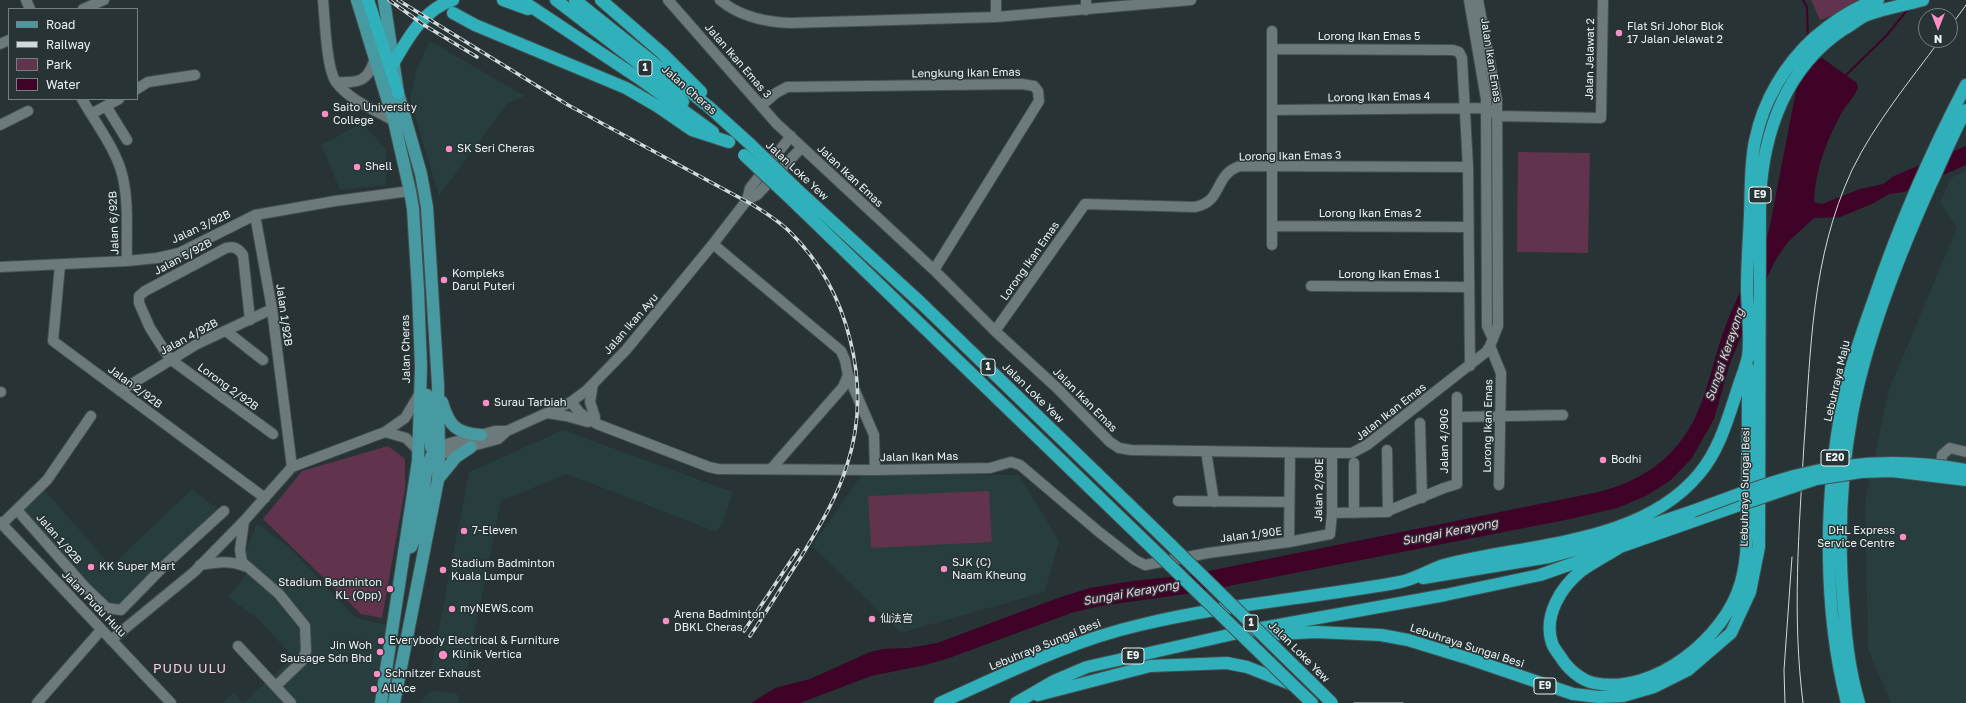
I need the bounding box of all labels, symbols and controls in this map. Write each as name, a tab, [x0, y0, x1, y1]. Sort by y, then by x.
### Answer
legend	[8, 8, 138, 100]
north arrow	[1918, 8, 1958, 48]
text: Road	[46, 17, 75, 32]
street label: Jalan Ikan Emas	[1478, 17, 1504, 103]
street label: Jalan Jelawat 2	[1583, 18, 1597, 100]
place label: Flat Sri Johor Blok 17 Jalan Jelawat 2	[1627, 20, 1724, 46]
street label: Jalan Ikan Emas 3	[702, 21, 774, 101]
marker: Flat Sri Johor Blok 17 Jalan Jelawat 2	[1614, 28, 1624, 38]
street label: Lorong Ikan Emas 5	[1318, 30, 1420, 44]
text: N	[1934, 33, 1942, 46]
text: Railway	[46, 37, 91, 52]
text: Park	[46, 57, 72, 72]
road number: 1	[638, 60, 652, 76]
street label: Jalan Cheras	[659, 63, 719, 117]
street label: Lengkung Ikan Emas	[911, 65, 1021, 81]
text: Water	[46, 77, 80, 92]
street label: Lorong Ikan Emas 4	[1327, 90, 1431, 104]
place label: Saito University College	[333, 101, 417, 127]
marker: Saito University College	[320, 109, 330, 119]
street label: Jalan Loke Yew	[763, 139, 831, 203]
place label: SK Seri Cheras	[457, 142, 535, 156]
street label: Jalan Ikan Emas	[814, 142, 886, 210]
marker: SK Seri Cheras	[444, 144, 454, 154]
street label: Lorong Ikan Emas 3	[1239, 149, 1341, 163]
place label: Shell	[365, 160, 392, 174]
marker: Shell	[352, 162, 362, 172]
road number: E9	[1749, 187, 1771, 203]
street label: Jalan 6/92B	[106, 191, 122, 255]
street label: Lorong Ikan Emas 2	[1319, 207, 1421, 221]
street label: Jalan 3/92B	[169, 208, 233, 246]
street label: Lorong Ikan Emas	[998, 219, 1062, 303]
street label: Jalan 5/92B	[152, 236, 214, 278]
place label: Kompleks Darul Puteri	[452, 267, 515, 293]
street label: Lorong Ikan Emas 1	[1338, 268, 1440, 282]
marker: Kompleks Darul Puteri	[439, 275, 449, 285]
street label: Jalan 1/92B	[273, 283, 295, 347]
street label: Jalan Ikan Ayu	[601, 291, 661, 357]
water label: Sungai Kerayong	[1702, 307, 1748, 403]
street label: Jalan Cheras	[399, 315, 413, 383]
street label: Jalan 4/92B	[158, 316, 220, 358]
street label: Lebuhraya Maju	[1821, 339, 1853, 423]
road number: 1	[981, 359, 995, 375]
street label: Jalan Loke Yew	[999, 360, 1067, 426]
street label: Lorong 2/92B	[195, 361, 261, 413]
street label: Jalan 2/92B	[105, 363, 165, 411]
street label: Jalan Ikan Emas	[1050, 365, 1120, 435]
street label: Lorong Ikan Emas	[1481, 379, 1495, 473]
street label: Jalan Ikan Emas	[1353, 381, 1429, 443]
place label: Surau Tarbiah	[494, 396, 567, 410]
marker: Surau Tarbiah	[481, 398, 491, 408]
street label: Jalan 4/90G	[1438, 409, 1452, 473]
street label: Lebuhraya Sungai Besi	[1737, 427, 1753, 547]
street label: Jalan Ikan Mas	[880, 450, 958, 464]
road number: E20	[1821, 450, 1849, 466]
place label: Bodhi	[1611, 453, 1641, 467]
marker: Bodhi	[1598, 455, 1608, 465]
street label: Jalan 2/90E	[1312, 458, 1326, 522]
street label: Jalan 1/92B	[33, 511, 85, 567]
water label: Sungai Kerayong	[1401, 516, 1499, 548]
place label: 7-Eleven	[472, 524, 517, 538]
place label: DHL Express Service Centre	[1817, 524, 1895, 550]
street label: Jalan 1/90E	[1219, 525, 1283, 545]
marker: 7-Eleven	[459, 526, 469, 536]
marker: DHL Express Service Centre	[1898, 532, 1908, 542]
place label: SJK (C) Naam Kheung	[952, 556, 1026, 582]
place label: Stadium Badminton Kuala Lumpur	[451, 557, 555, 583]
place label: KK Super Mart	[99, 560, 175, 574]
marker: KK Super Mart	[86, 562, 96, 572]
marker: SJK (C) Naam Kheung	[939, 564, 949, 574]
marker: Stadium Badminton Kuala Lumpur	[438, 565, 448, 575]
street label: Jalan Pudu Hulu	[59, 568, 129, 640]
place label: Stadium Badminton KL (Opp)	[278, 576, 382, 602]
water label: Sungai Kerayong	[1082, 577, 1180, 609]
marker: Stadium Badminton KL (Opp)	[385, 584, 395, 594]
place label: myNEWS.com	[460, 602, 534, 616]
marker: myNEWS.com	[447, 604, 457, 614]
place label: Arena Badminton DBKL Cheras	[674, 608, 765, 634]
place label: 仙法宫	[880, 612, 913, 626]
marker: 仙法宫	[867, 614, 877, 624]
road number: 1	[1244, 615, 1258, 631]
marker: Arena Badminton DBKL Cheras	[661, 616, 671, 626]
street label: Lebuhraya Sungai Besi	[987, 617, 1103, 673]
street label: Jalan Loke Yew	[1266, 619, 1332, 685]
street label: Lebuhraya Sungai Besi	[1408, 621, 1526, 671]
place label: Everybody Electrical & Furniture	[389, 634, 559, 648]
marker: Everybody Electrical & Furniture	[376, 636, 386, 646]
place label: Jin Woh Sausage Sdn Bhd	[280, 639, 372, 665]
marker: Jin Woh Sausage Sdn Bhd	[375, 647, 385, 657]
place label: Klinik Vertica	[452, 648, 522, 662]
road number: E9	[1122, 648, 1144, 664]
marker: Klinik Vertica	[437, 649, 449, 661]
district label: PUDU ULU	[153, 661, 227, 677]
place label: Schnitzer Exhaust	[385, 667, 481, 681]
marker: Schnitzer Exhaust	[372, 669, 382, 679]
road number: E9	[1534, 678, 1556, 694]
place label: AllAce	[382, 682, 416, 696]
marker: AllAce	[369, 684, 379, 694]

